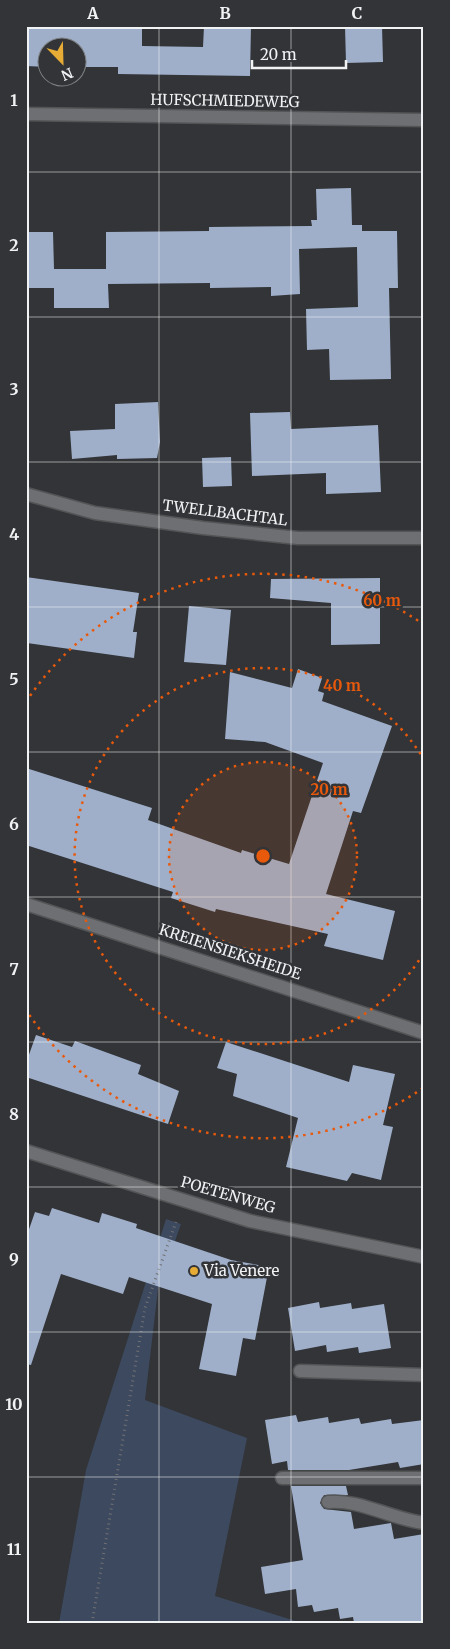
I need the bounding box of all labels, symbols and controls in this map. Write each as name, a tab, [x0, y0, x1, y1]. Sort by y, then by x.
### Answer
text: A	[86, 3, 99, 23]
text: B	[219, 3, 231, 23]
text: C	[352, 3, 362, 23]
north arrow	[38, 38, 88, 88]
scale bar	[252, 38, 346, 70]
text: 20 m	[260, 45, 297, 64]
text: N	[58, 64, 76, 84]
text: 1	[10, 90, 18, 110]
street label: HUFSCHMIEDEWEG	[150, 90, 300, 111]
text: 2	[9, 235, 19, 255]
text: 3	[9, 379, 19, 399]
street label: TWELLBACHTAL	[161, 495, 289, 530]
text: 4	[9, 524, 19, 544]
text: 60 m	[363, 591, 401, 610]
text: 5	[9, 669, 19, 689]
text: 40 m	[323, 676, 361, 695]
text: 20 m	[310, 780, 348, 799]
text: 6	[9, 814, 19, 834]
centre of rings	[254, 847, 272, 865]
street label: KREIENSIEKSHEIDE	[157, 920, 304, 984]
text: 7	[9, 959, 19, 979]
text: 8	[9, 1104, 19, 1124]
street label: POETENWEG	[179, 1172, 278, 1217]
text: 9	[9, 1249, 19, 1269]
place label: Via Venere	[203, 1261, 279, 1280]
marker: Via Venere	[188, 1265, 200, 1277]
text: 10	[5, 1394, 23, 1414]
text: 11	[7, 1539, 22, 1559]

